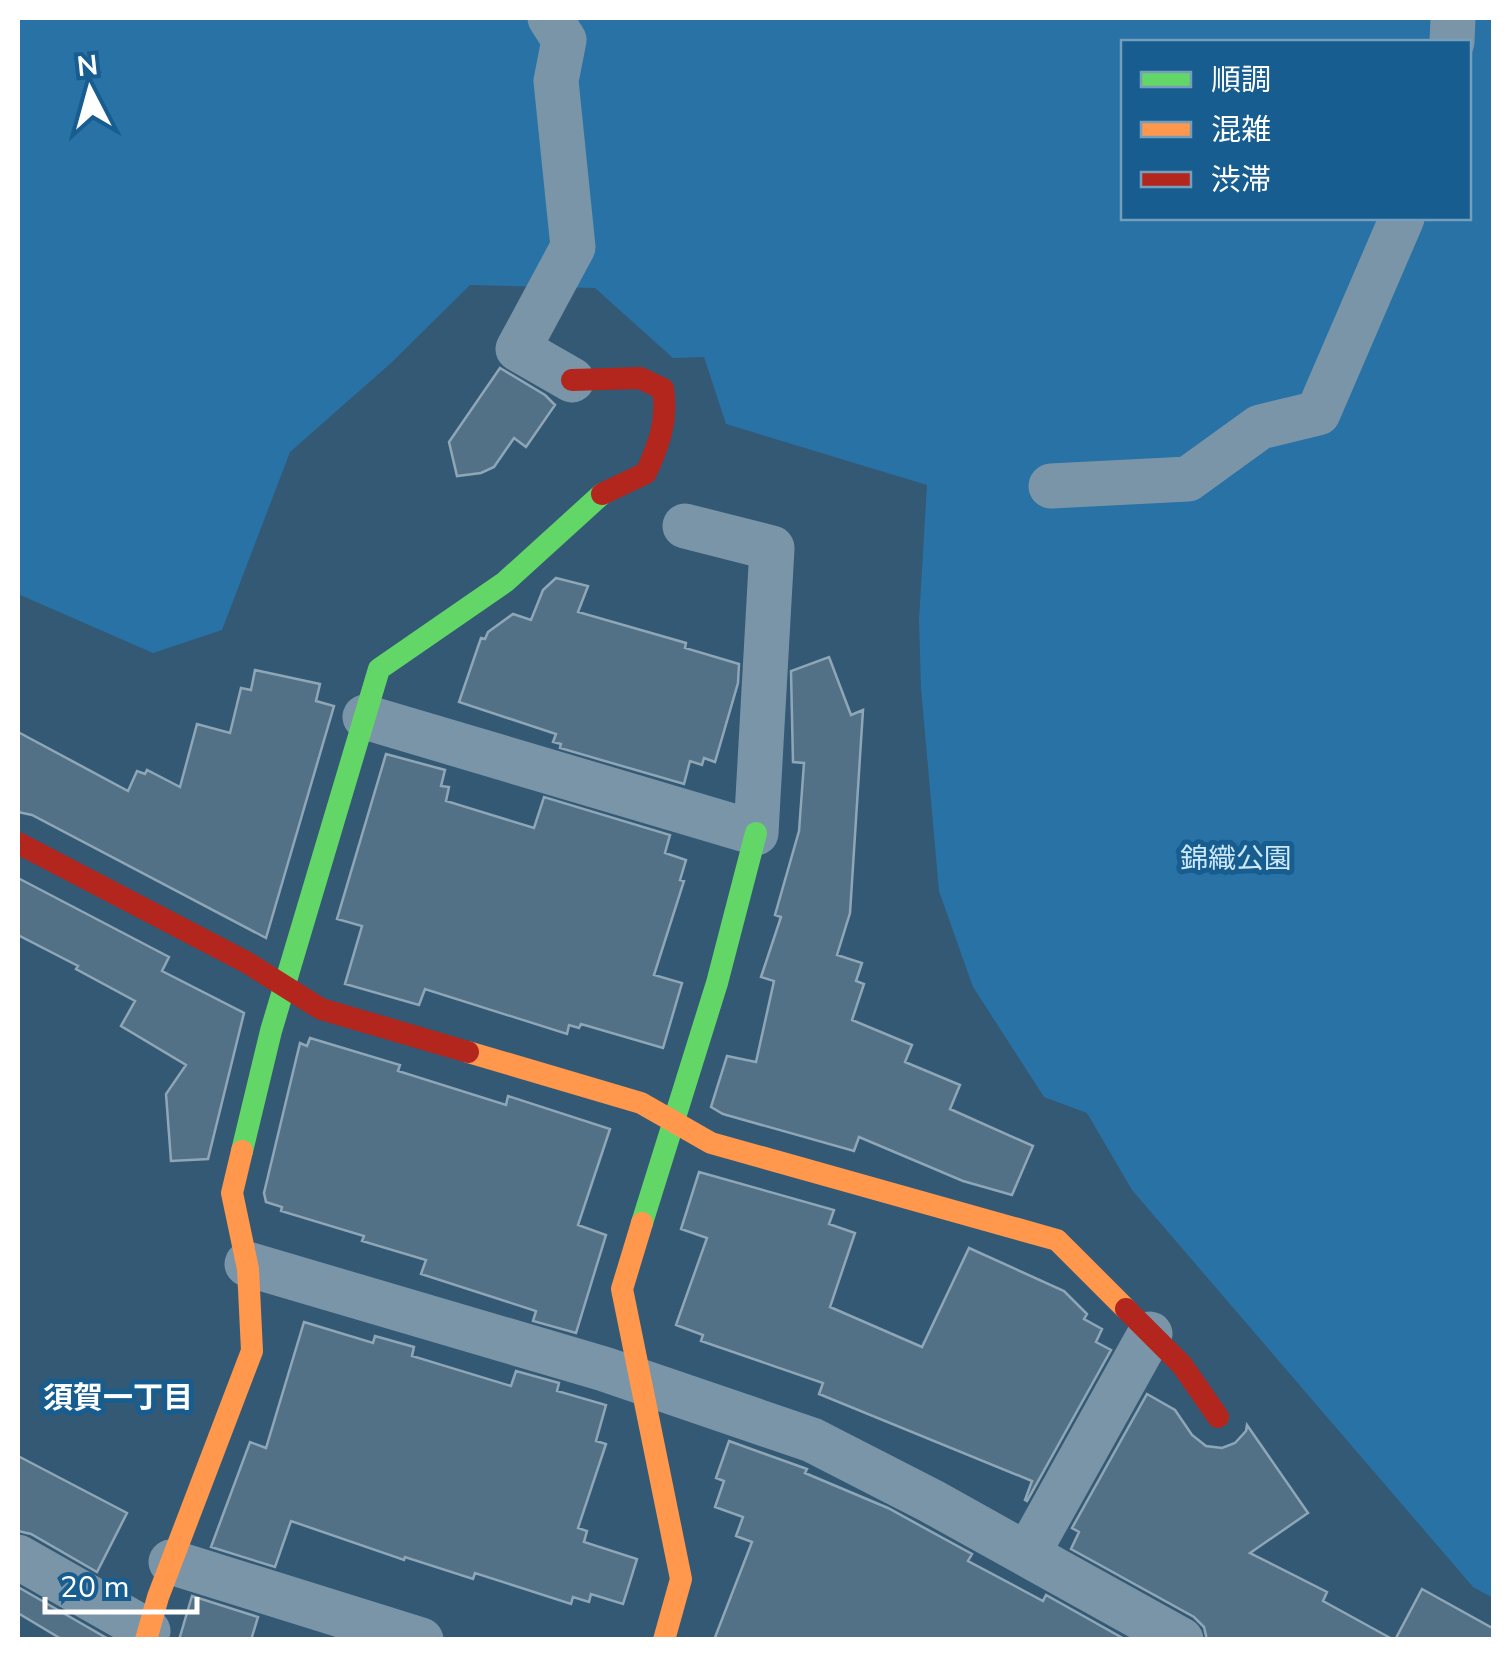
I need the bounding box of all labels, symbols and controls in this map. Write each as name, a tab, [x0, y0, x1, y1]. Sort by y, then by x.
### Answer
north arrow	[40, 40, 140, 140]
legend	[1121, 40, 1471, 220]
text: N	[75, 46, 100, 86]
text: 順調	[1211, 60, 1271, 101]
text: 混雑	[1211, 110, 1271, 151]
text: 渋滞	[1211, 160, 1271, 201]
park label: 錦織公園	[1180, 840, 1292, 878]
district label: 須賀一丁目	[43, 1378, 193, 1419]
scale bar	[45, 1552, 198, 1614]
text: 20 m	[60, 1567, 129, 1608]

